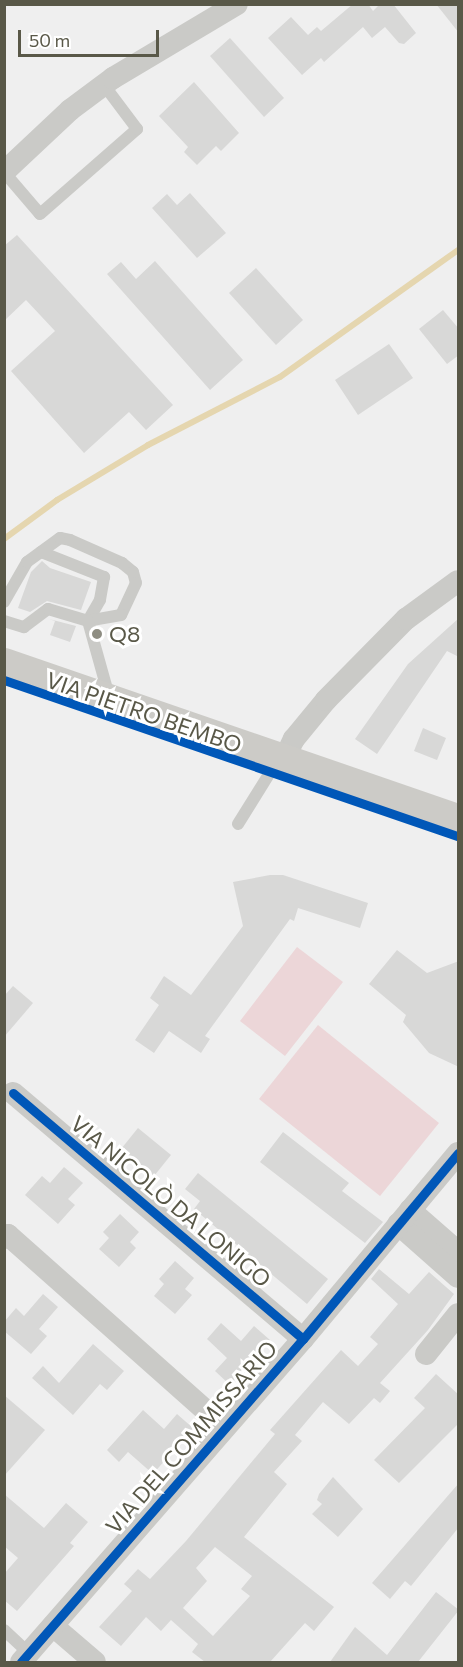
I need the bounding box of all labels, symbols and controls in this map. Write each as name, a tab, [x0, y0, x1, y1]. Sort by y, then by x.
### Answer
scale bar	[21, 18, 162, 56]
text: 50 m	[29, 29, 70, 51]
place label: Q8	[109, 621, 140, 647]
marker: Q8	[90, 627, 104, 641]
street label: VIA PIETRO BEMBO	[43, 666, 245, 758]
street label: VIA NICOLÒ DA LONIGO	[66, 1110, 276, 1292]
street label: VIA DEL COMMISSARIO	[100, 1335, 282, 1539]

